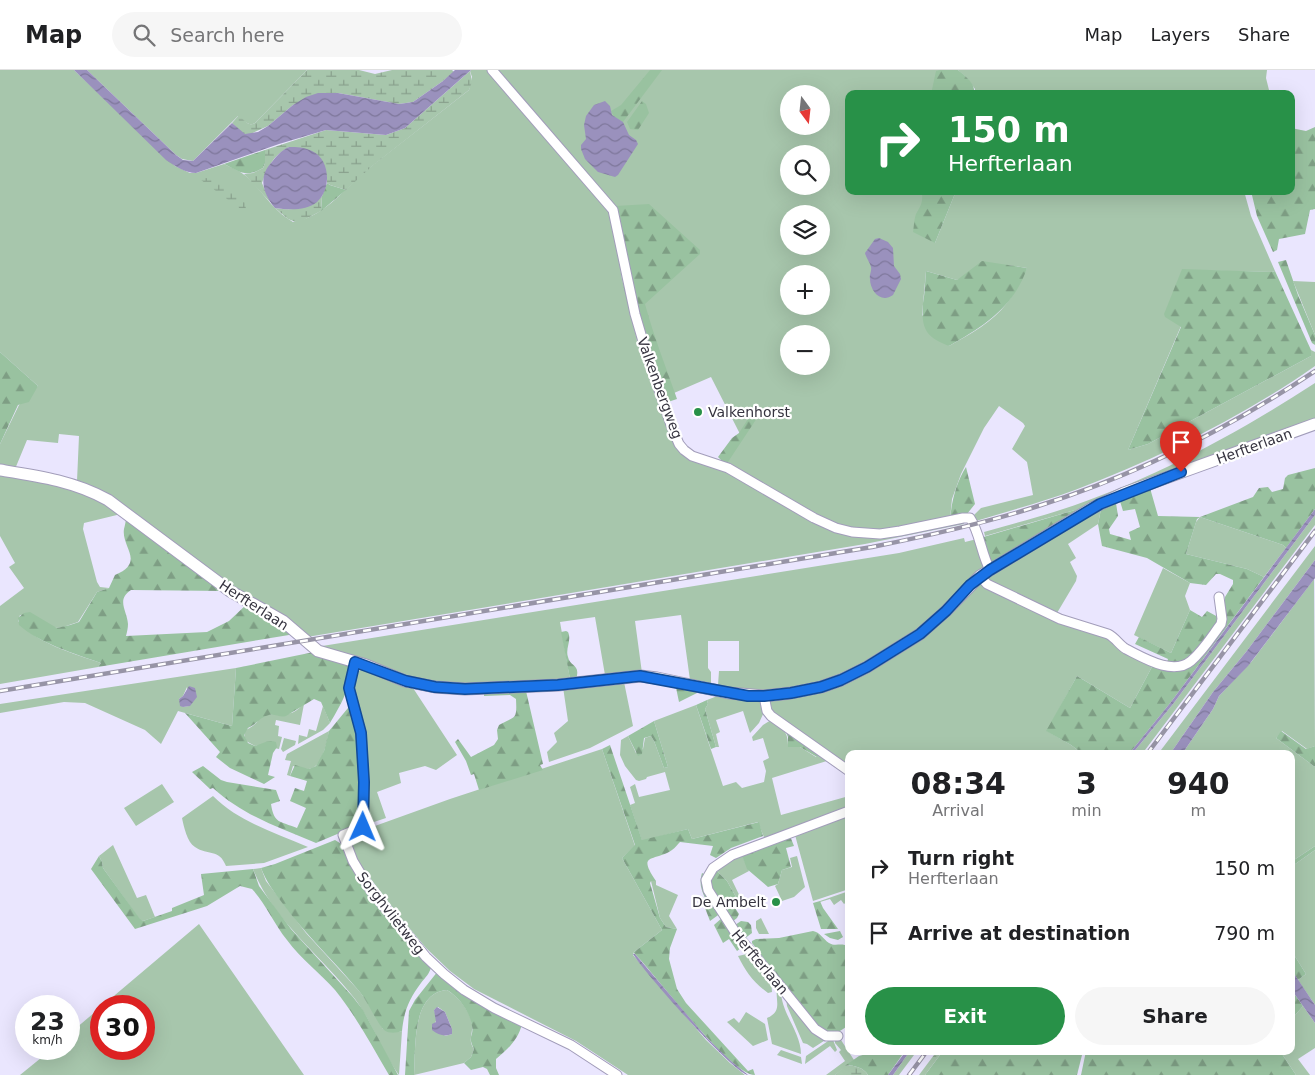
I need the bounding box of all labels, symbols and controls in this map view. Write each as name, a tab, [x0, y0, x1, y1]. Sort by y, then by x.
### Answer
search box	[112, 12, 462, 57]
text: Map	[25, 21, 82, 49]
icon: search	[130, 21, 158, 49]
text: Search here	[170, 24, 284, 46]
text: Map	[1084, 24, 1122, 45]
text: Layers	[1150, 24, 1210, 45]
text: Share	[1238, 24, 1290, 45]
north arrow	[780, 85, 830, 135]
map controls	[780, 85, 830, 375]
icon: right	[865, 110, 930, 175]
text: 150 m	[948, 110, 1070, 150]
button: search	[780, 145, 830, 195]
text: Herfterlaan	[948, 151, 1073, 176]
button: layers	[780, 205, 830, 255]
button: +	[780, 265, 830, 315]
button: −	[780, 325, 830, 375]
street label: Valkenbergweg	[634, 335, 686, 441]
place label: Valkenhorst	[708, 404, 791, 420]
marker: Valkenhorst	[692, 406, 704, 418]
pin	[1160, 421, 1202, 472]
street label: Herfterlaan	[1214, 425, 1294, 467]
icon: arrive	[1167, 428, 1195, 456]
street label: Herfterlaan	[216, 577, 292, 633]
text: 08:34	[910, 766, 1006, 801]
text: 3	[1076, 766, 1097, 801]
text: 940	[1167, 766, 1230, 801]
position arrow	[336, 800, 388, 852]
text: Arrival	[932, 801, 984, 820]
text: min	[1071, 801, 1102, 820]
text: m	[1190, 801, 1206, 820]
text: Turn right	[908, 847, 1014, 869]
icon: right	[865, 854, 893, 882]
text: 150 m	[1214, 857, 1275, 879]
street label: Sorghvlietweg	[354, 869, 428, 957]
text: Herfterlaan	[908, 869, 999, 888]
place label: De Ambelt	[692, 894, 767, 910]
marker: De Ambelt	[770, 896, 782, 908]
icon: arrive	[865, 919, 893, 947]
text: Arrive at destination	[908, 922, 1130, 944]
text: 790 m	[1214, 922, 1275, 944]
street label: Herfterlaan	[728, 926, 792, 998]
button: Exit	[865, 987, 1065, 1045]
button: Share	[1075, 987, 1275, 1045]
speed limit sign: 30	[90, 995, 155, 1060]
text: 23	[30, 1007, 65, 1036]
text: km/h	[32, 1033, 63, 1047]

